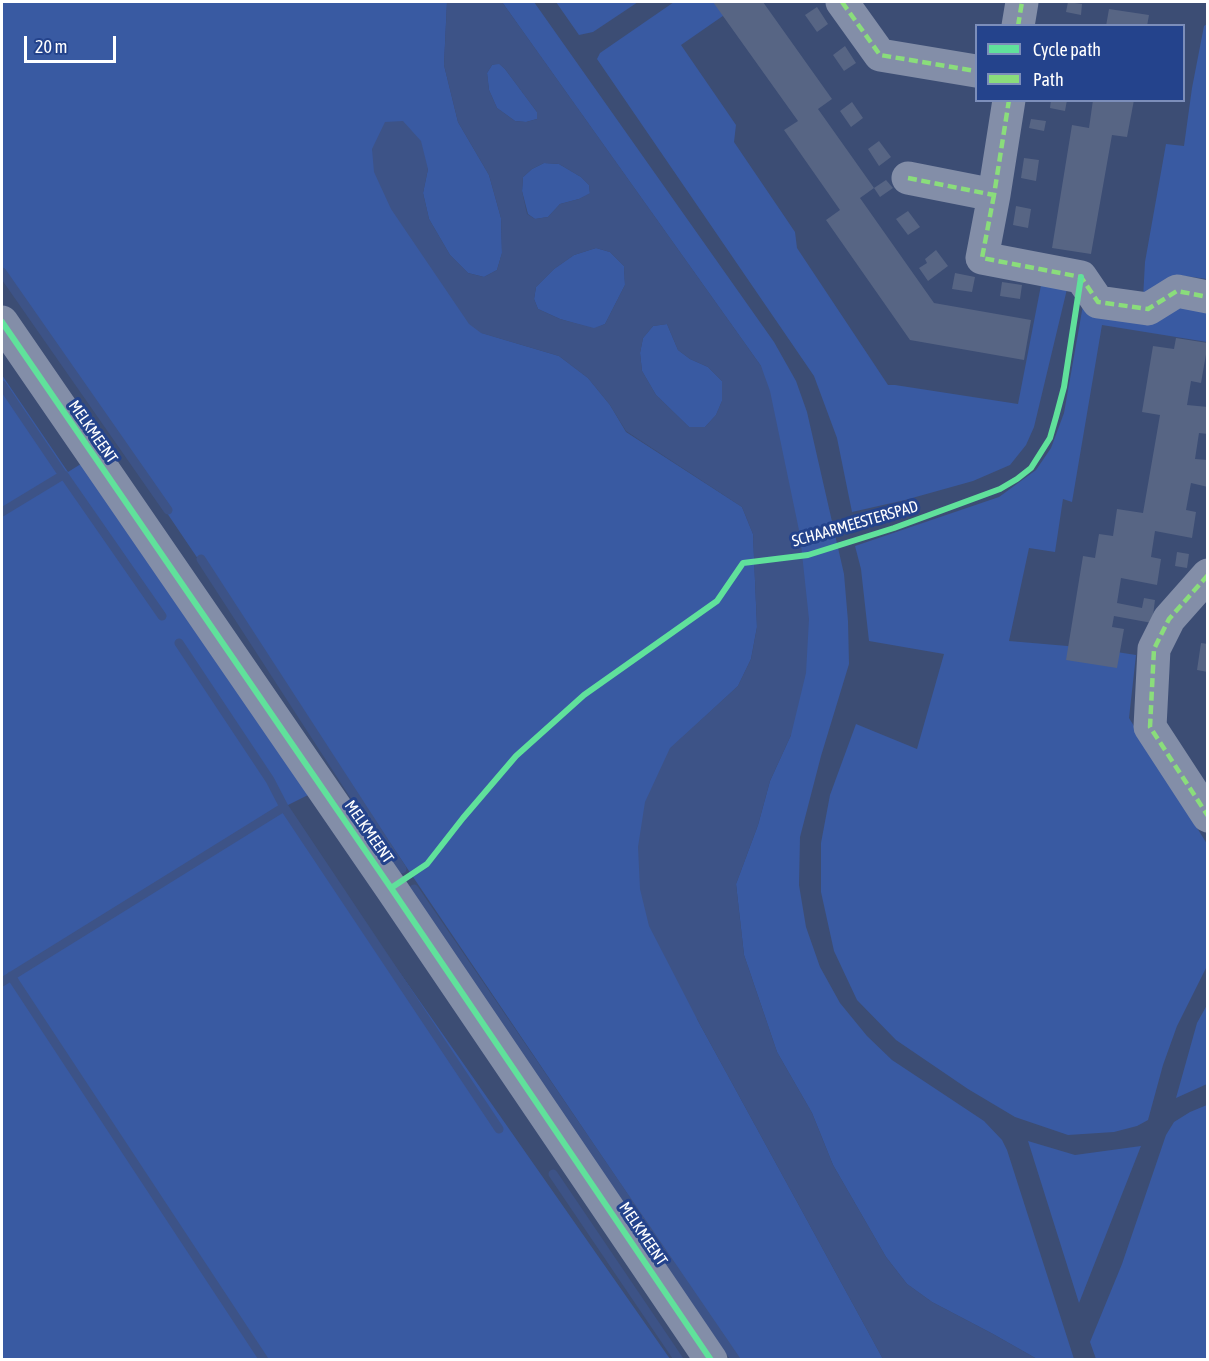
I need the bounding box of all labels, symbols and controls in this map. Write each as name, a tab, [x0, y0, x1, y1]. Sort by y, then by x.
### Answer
scale bar	[27, 24, 118, 62]
legend	[975, 24, 1185, 102]
text: 20 m	[35, 36, 67, 57]
text: Cycle path	[1033, 39, 1101, 60]
text: Path	[1033, 69, 1064, 90]
street label: MELKMEENT	[64, 397, 122, 467]
street label: SCHAARMEESTERSPAD	[790, 497, 920, 551]
street label: MELKMEENT	[340, 797, 398, 867]
street label: MELKMEENT	[615, 1199, 671, 1269]

